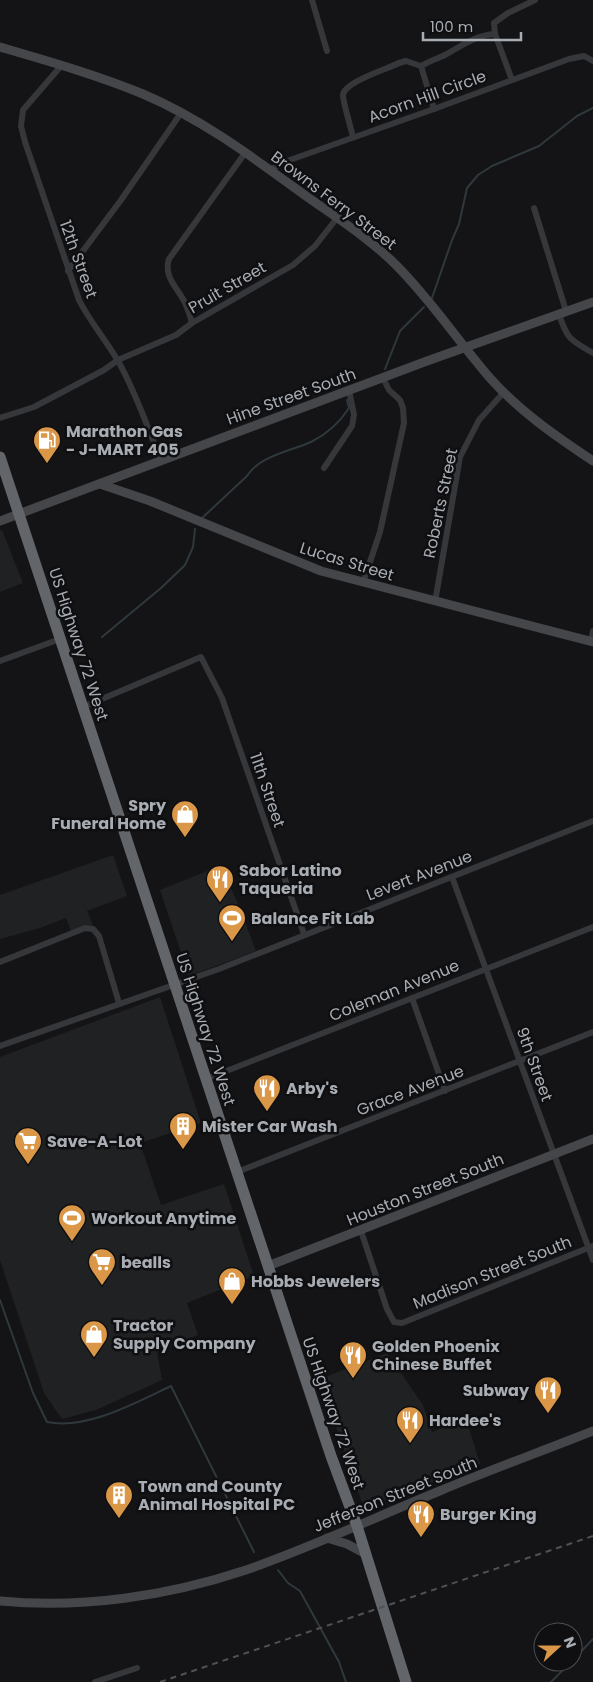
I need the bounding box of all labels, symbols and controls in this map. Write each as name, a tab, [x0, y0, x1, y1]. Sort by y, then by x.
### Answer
scale bar	[423, 10, 520, 42]
text: 100 m	[430, 16, 473, 37]
street label: Acorn Hill Circle	[365, 64, 490, 129]
street label: Browns Ferry Street	[266, 145, 401, 255]
street label: 12th Street	[54, 217, 103, 302]
street label: Pruit Street	[184, 256, 271, 319]
street label: Hine Street South	[223, 362, 359, 431]
place label: Marathon Gas - J-MART 405	[66, 420, 183, 461]
fuel station icon: Marathon Gas - J-MART 405	[32, 425, 62, 464]
street label: Roberts Street	[418, 446, 463, 560]
street label: Lucas Street	[297, 536, 397, 587]
street label: US Highway 72 West	[43, 565, 114, 724]
street label: 11th Street	[244, 750, 291, 831]
place label: Spry Funeral Home	[51, 794, 167, 835]
shop icon: Spry Funeral Home	[170, 799, 200, 838]
street label: Levert Avenue	[363, 845, 476, 906]
place label: Sabor Latino Taqueria	[239, 859, 342, 900]
restaurant icon: Sabor Latino Taqueria	[205, 864, 235, 903]
sports icon: Balance Fit Lab	[217, 903, 247, 942]
place label: Balance Fit Lab	[251, 907, 375, 930]
street label: US Highway 72 West	[170, 950, 241, 1109]
street label: Coleman Avenue	[326, 954, 463, 1027]
street label: 9th Street	[511, 1024, 559, 1105]
street label: Grace Avenue	[353, 1059, 467, 1121]
restaurant icon: Arby's	[252, 1073, 282, 1112]
place label: Arby's	[286, 1077, 338, 1100]
building icon: Mister Car Wash	[168, 1111, 198, 1150]
place label: Mister Car Wash	[202, 1115, 338, 1138]
supermarket icon: Save-A-Lot	[13, 1126, 43, 1165]
place label: Save-A-Lot	[47, 1130, 142, 1153]
street label: Houston Street South	[343, 1147, 507, 1232]
sports icon: Workout Anytime	[57, 1203, 87, 1242]
place label: Workout Anytime	[91, 1207, 236, 1230]
street label: Madison Street South	[409, 1230, 575, 1315]
supermarket icon: bealls	[87, 1247, 117, 1286]
place label: bealls	[121, 1251, 171, 1274]
shop icon: Hobbs Jewelers	[217, 1266, 247, 1305]
place label: Hobbs Jewelers	[251, 1270, 380, 1293]
place label: Tractor Supply Company	[113, 1314, 256, 1355]
shop icon: Tractor Supply Company	[79, 1319, 109, 1358]
street label: US Highway 72 West	[297, 1334, 370, 1493]
place label: Golden Phoenix Chinese Buffet	[372, 1335, 500, 1376]
restaurant icon: Golden Phoenix Chinese Buffet	[338, 1340, 368, 1379]
restaurant icon: Subway	[533, 1375, 563, 1414]
place label: Subway	[463, 1379, 530, 1402]
restaurant icon: Hardee's	[395, 1405, 425, 1444]
place label: Hardee's	[429, 1409, 502, 1432]
street label: Jefferson Street South	[310, 1451, 481, 1538]
place label: Town and County Animal Hospital PC	[138, 1475, 295, 1516]
building icon: Town and County Animal Hospital PC	[104, 1480, 134, 1519]
restaurant icon: Burger King	[406, 1499, 436, 1538]
place label: Burger King	[440, 1503, 537, 1526]
north arrow	[533, 1622, 583, 1672]
text: N	[559, 1634, 581, 1651]

